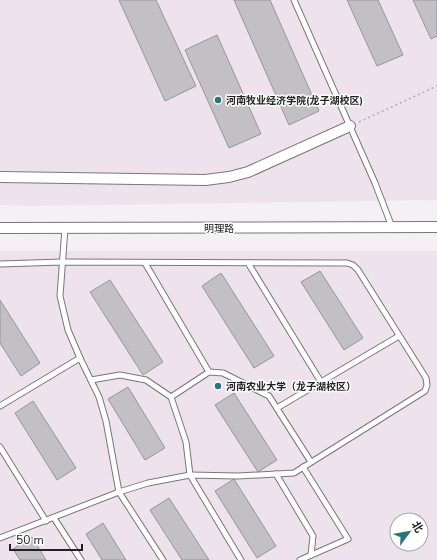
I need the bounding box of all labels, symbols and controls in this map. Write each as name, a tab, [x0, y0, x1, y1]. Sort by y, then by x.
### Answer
place label: 河南牧业经济学院(龙子湖校区)	[226, 94, 363, 108]
marker: 河南牧业经济学院(龙子湖校区)	[213, 95, 223, 105]
street label: 明理路	[204, 222, 234, 236]
place label: 河南农业大学（龙子湖校区）	[226, 380, 356, 394]
marker: 河南农业大学（龙子湖校区）	[213, 381, 223, 391]
north arrow	[389, 512, 429, 552]
text: 北	[408, 518, 426, 536]
scale bar	[10, 526, 82, 552]
text: 50 m	[16, 532, 44, 548]

